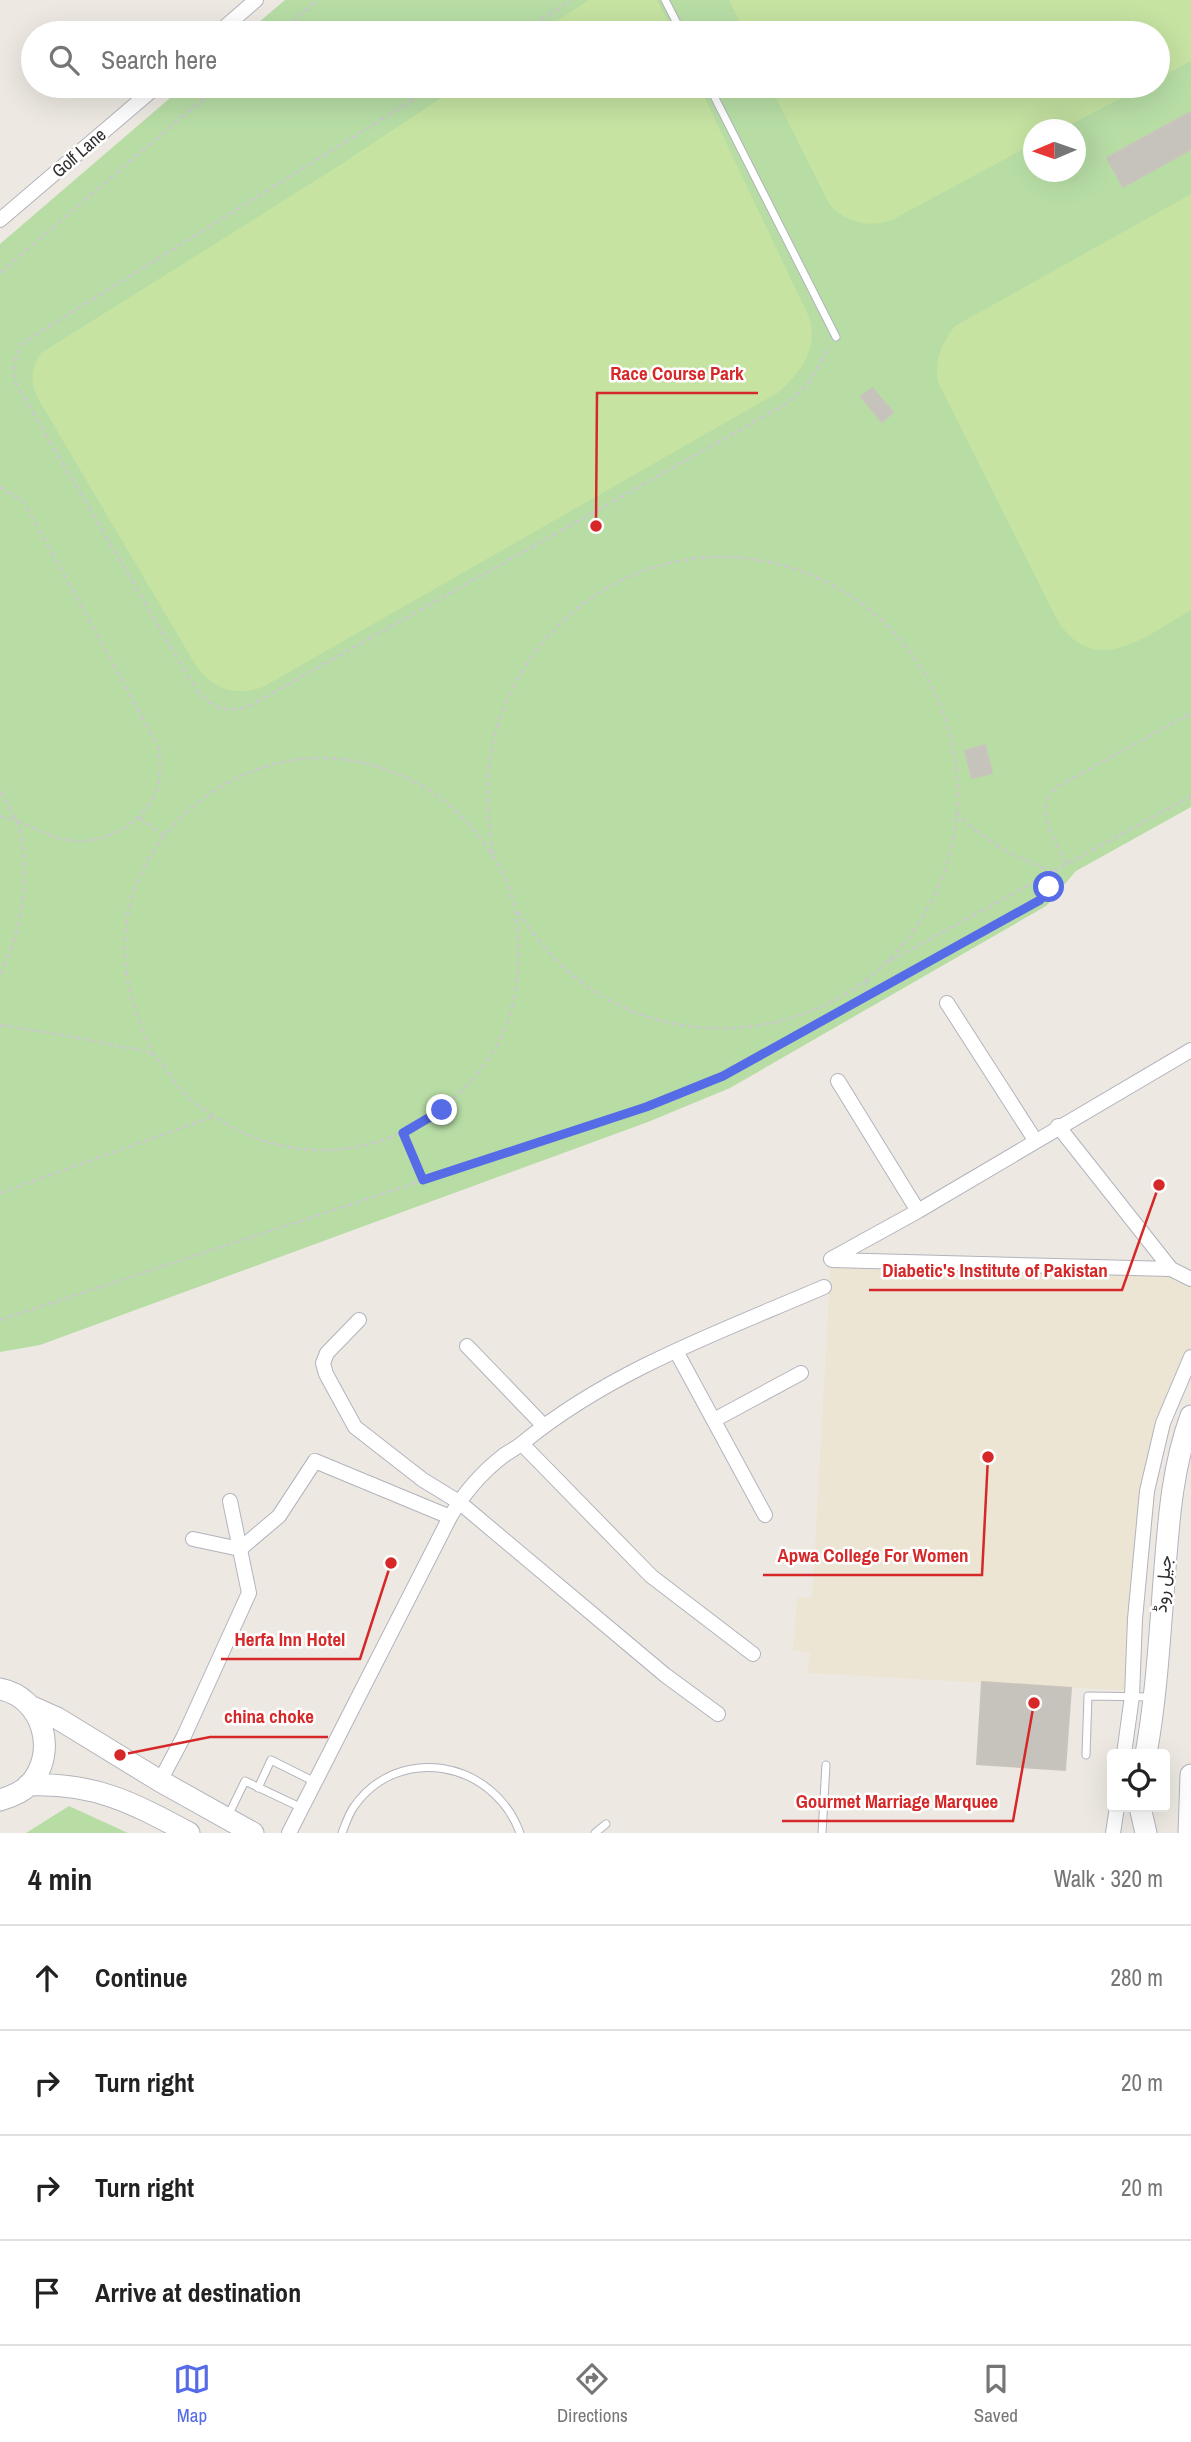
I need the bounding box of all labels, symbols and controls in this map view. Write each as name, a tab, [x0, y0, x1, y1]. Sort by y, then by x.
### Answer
search box	[21, 21, 1170, 98]
icon: search	[45, 41, 83, 79]
text: Search here	[101, 42, 217, 77]
north arrow	[1023, 119, 1086, 182]
street label: Golf Lane	[46, 122, 111, 183]
callout: Race Course Park	[597, 353, 758, 393]
text: Race Course Park	[610, 360, 744, 386]
route start	[1033, 871, 1064, 902]
route end	[426, 1094, 457, 1125]
callout: Diabetic's Institute of Pakistan	[869, 1250, 1122, 1290]
text: Diabetic's Institute of Pakistan	[882, 1257, 1108, 1283]
callout: Apwa College For Women	[763, 1535, 982, 1575]
text: Apwa College For Women	[777, 1542, 969, 1568]
street label: جیل روڈ	[1148, 1554, 1177, 1614]
callout: Herfa Inn Hotel	[221, 1619, 360, 1659]
text: Herfa Inn Hotel	[235, 1626, 345, 1652]
callout: china choke	[210, 1697, 328, 1737]
text: china choke	[224, 1703, 314, 1729]
map controls	[1107, 1749, 1170, 1812]
button: locate	[1107, 1749, 1170, 1812]
callout: Gourmet Marriage Marquee	[782, 1781, 1013, 1821]
text: Gourmet Marriage Marquee	[796, 1788, 999, 1814]
text: 4 min	[28, 1859, 92, 1899]
text: Walk · 320 m	[1054, 1863, 1163, 1894]
icon: ahead	[28, 1959, 66, 1997]
text: Continue	[95, 1960, 187, 1995]
text: 280 m	[1111, 1962, 1163, 1993]
icon: right	[28, 2064, 66, 2102]
text: Turn right	[95, 2065, 194, 2100]
text: 20 m	[1121, 2067, 1163, 2098]
icon: right	[28, 2169, 66, 2207]
text: Turn right	[95, 2170, 194, 2205]
text: 20 m	[1121, 2172, 1163, 2203]
icon: arrive	[28, 2274, 66, 2312]
text: Arrive at destination	[95, 2275, 301, 2310]
tab: Map	[173, 2360, 211, 2428]
tab: Directions	[557, 2360, 628, 2428]
tab: Saved	[974, 2360, 1018, 2428]

